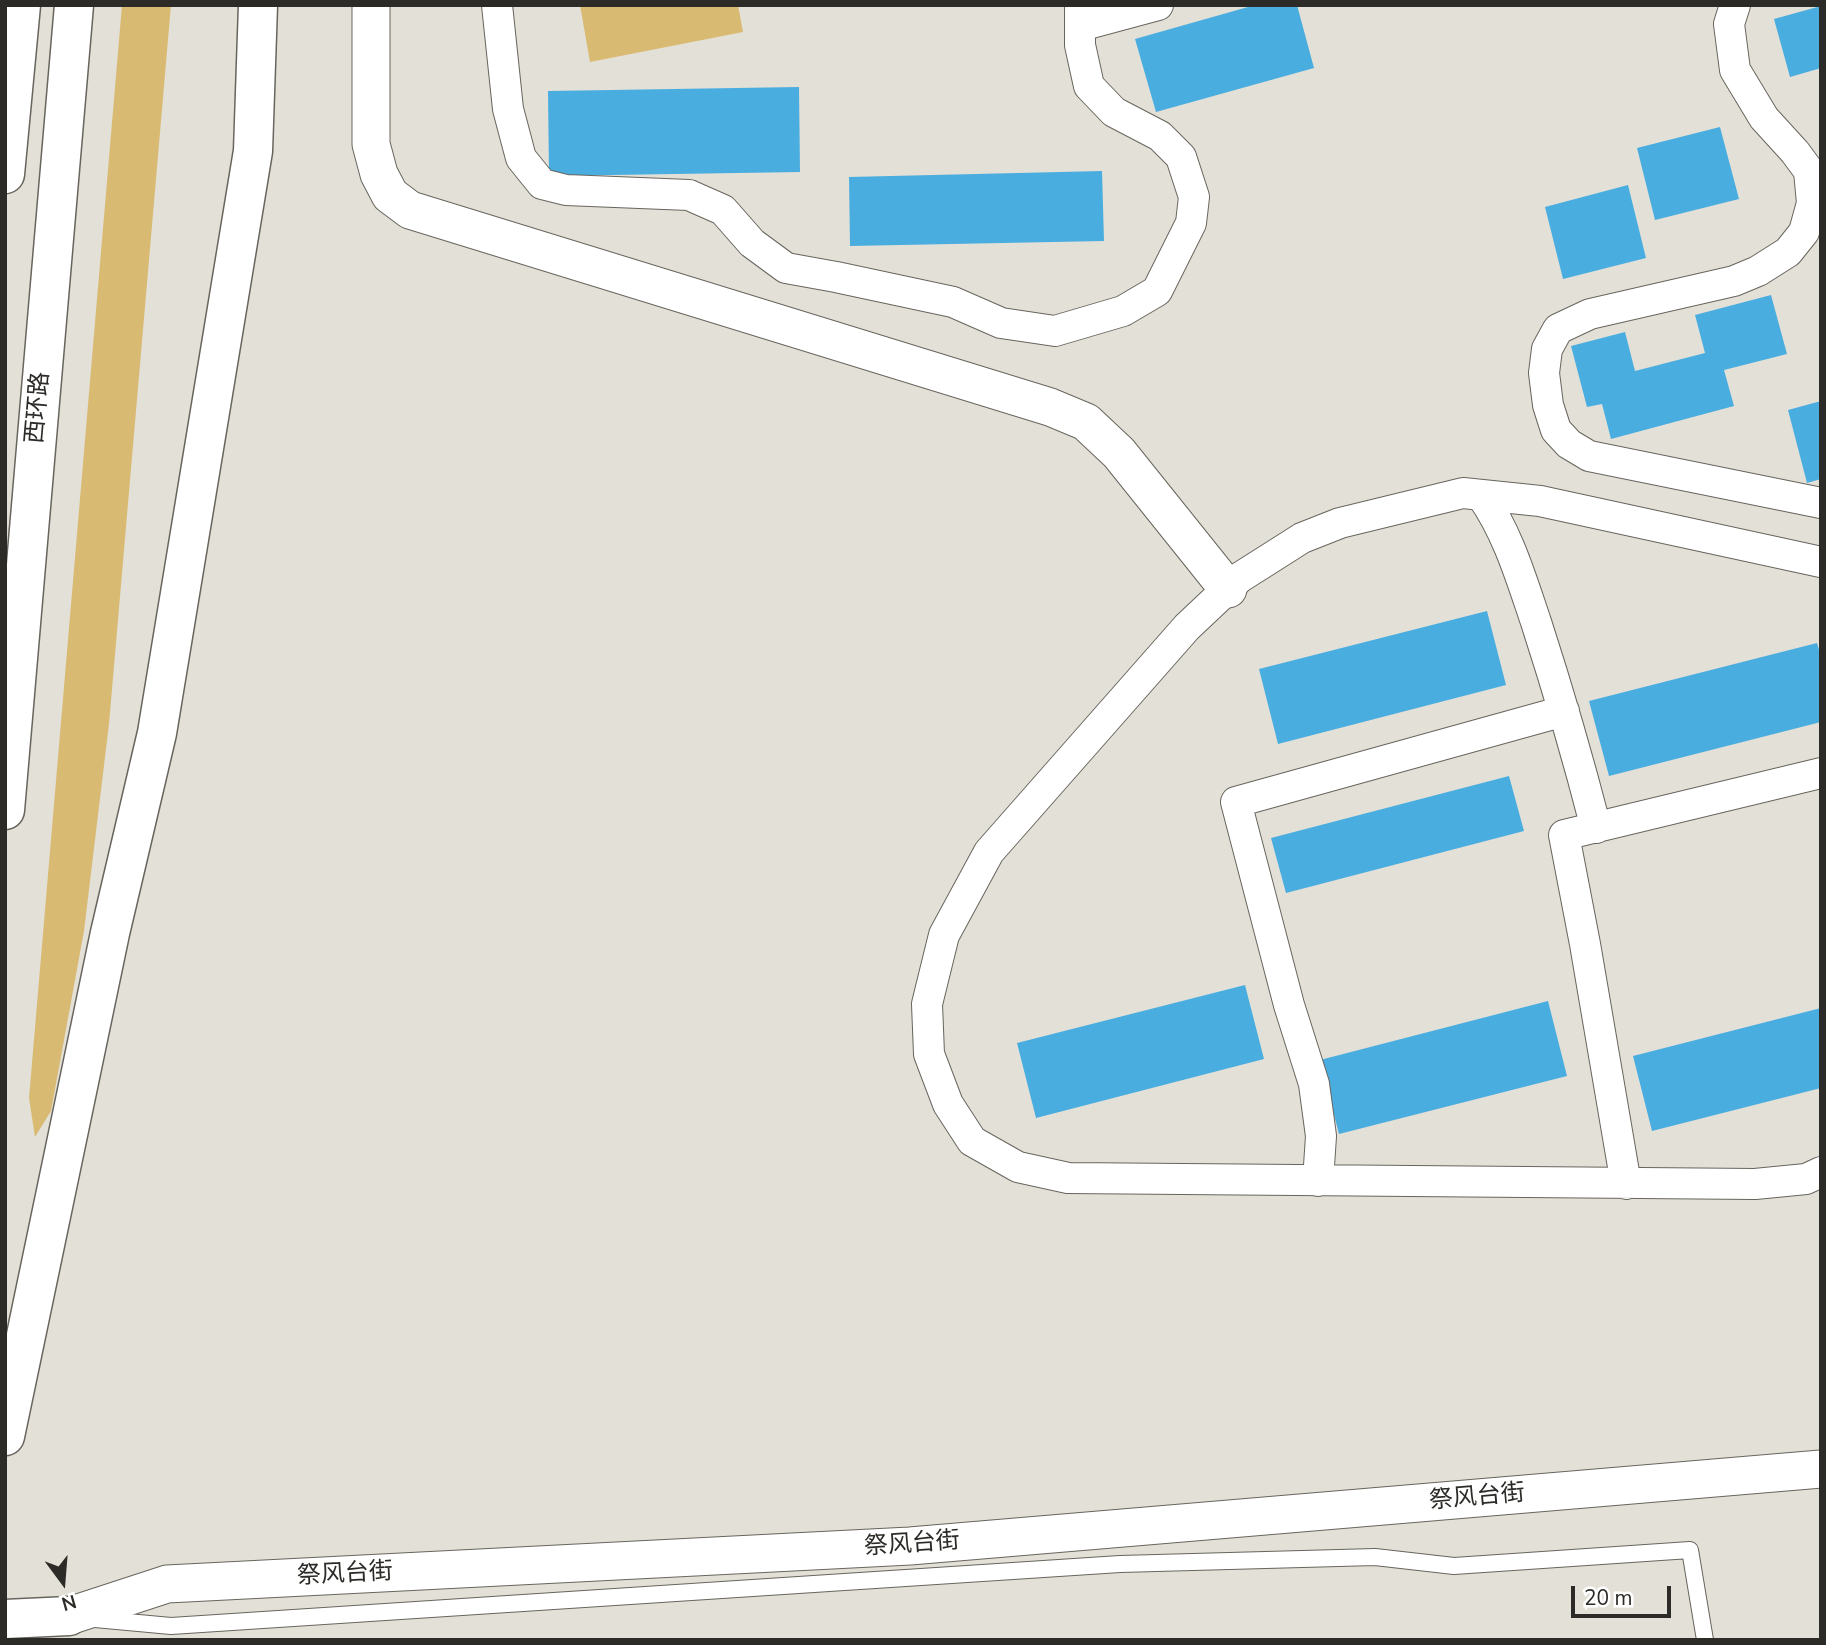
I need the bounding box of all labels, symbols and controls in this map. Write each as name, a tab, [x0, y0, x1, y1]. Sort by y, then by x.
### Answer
street label: 西环路	[22, 371, 56, 445]
street label: 祭风台街	[1428, 1479, 1526, 1517]
street label: 祭风台街	[863, 1527, 961, 1563]
north arrow	[28, 1547, 98, 1617]
street label: 祭风台街	[296, 1558, 394, 1592]
scale bar	[1574, 1572, 1674, 1616]
text: 20 m	[1584, 1584, 1633, 1612]
text: N	[58, 1588, 79, 1617]

